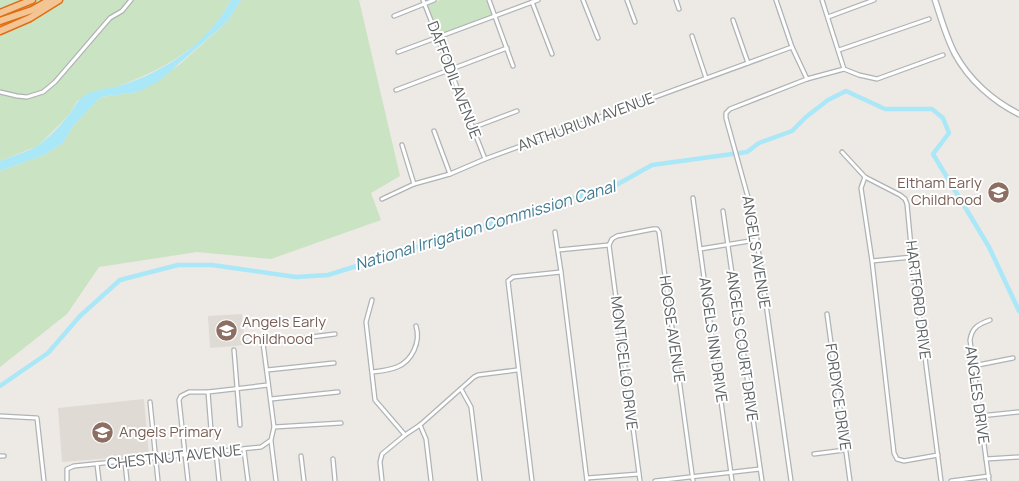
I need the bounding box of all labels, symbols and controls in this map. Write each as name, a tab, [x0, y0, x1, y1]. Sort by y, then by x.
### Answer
street label: DAFFODIL AVENUE	[422, 18, 487, 142]
street label: ANTHURIUM AVENUE	[515, 87, 657, 156]
place label: Eltham Early Childhood	[897, 172, 982, 210]
water label: National Irrigation Commission Canal	[352, 174, 620, 275]
school or university icon: Eltham Early Childhood	[986, 180, 1010, 204]
street label: ANGELS AVENUE	[737, 194, 776, 310]
street label: HARTFORD DRIVE	[901, 239, 936, 361]
street label: ANGELS COURT DRIVE	[721, 269, 764, 423]
street label: HOOSE AVENUE	[655, 274, 690, 384]
street label: ANGELS INN DRIVE	[694, 276, 733, 404]
street label: MONTICELLO DRIVE	[606, 295, 643, 431]
place label: Angels Early Childhood	[242, 311, 326, 349]
school or university icon: Angels Early Childhood	[214, 319, 238, 343]
street label: FORDYCE DRIVE	[821, 342, 856, 452]
street label: ANGLES DRIVE	[960, 344, 995, 445]
school or university icon: Angels Primary	[91, 420, 115, 444]
place label: Angels Primary	[119, 421, 222, 442]
street label: CHESTNUT AVENUE	[106, 439, 242, 474]

